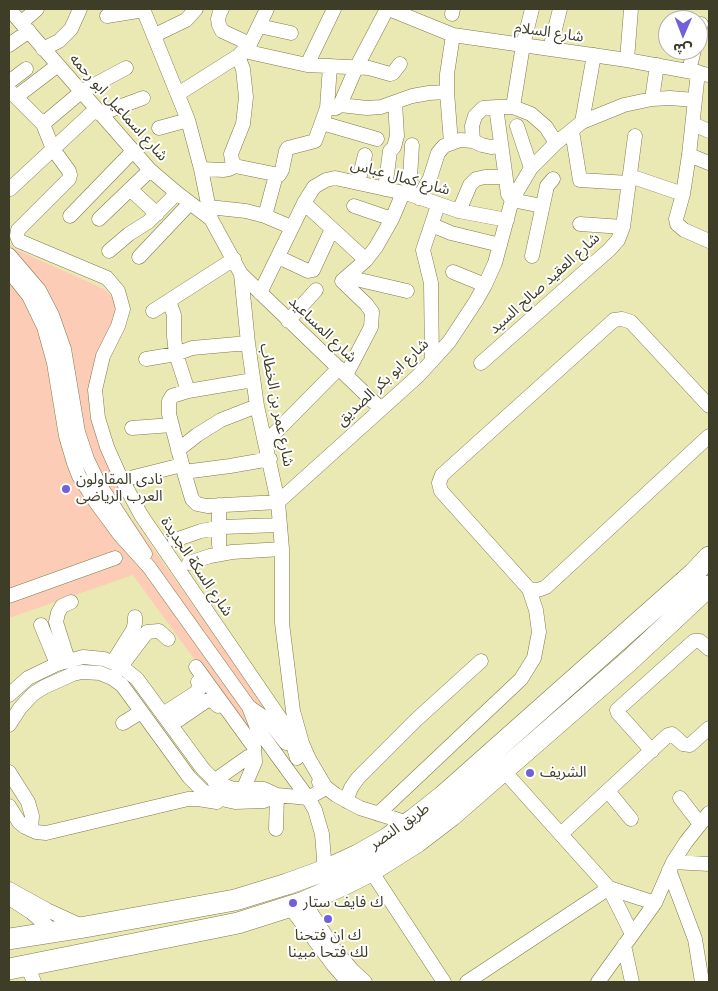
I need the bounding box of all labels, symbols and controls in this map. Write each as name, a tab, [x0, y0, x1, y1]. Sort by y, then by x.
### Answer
north arrow	[658, 10, 708, 60]
street label: شارع السلام	[513, 19, 585, 47]
text: ش	[673, 39, 693, 59]
street label: شارع اسماعيل ابو رحمه	[65, 51, 171, 165]
street label: شارع كمال عباس	[348, 156, 452, 200]
street label: شارع العقيد صالح السيد	[486, 230, 604, 338]
street label: شارع المساعيد	[284, 293, 360, 367]
street label: شارع ابو بكر الصديق	[333, 336, 433, 430]
street label: شارع عمر بن الخطاب	[255, 342, 297, 468]
place label: نادى المقاولون العرب الرياضى	[76, 471, 163, 506]
marker: نادى المقاولون العرب الرياضى	[60, 483, 72, 495]
street label: شارع السكة الجديدة	[156, 514, 236, 620]
place label: الشريف	[540, 764, 587, 782]
marker: الشريف	[524, 767, 536, 779]
street label: طريق النصر	[367, 800, 433, 854]
place label: ك فايف ستار	[303, 894, 383, 912]
marker: ك فايف ستار	[287, 897, 299, 909]
marker: ك ان فتحنا لك فتحا مبينا	[322, 913, 334, 925]
place label: ك ان فتحنا لك فتحا مبينا	[288, 927, 368, 962]

